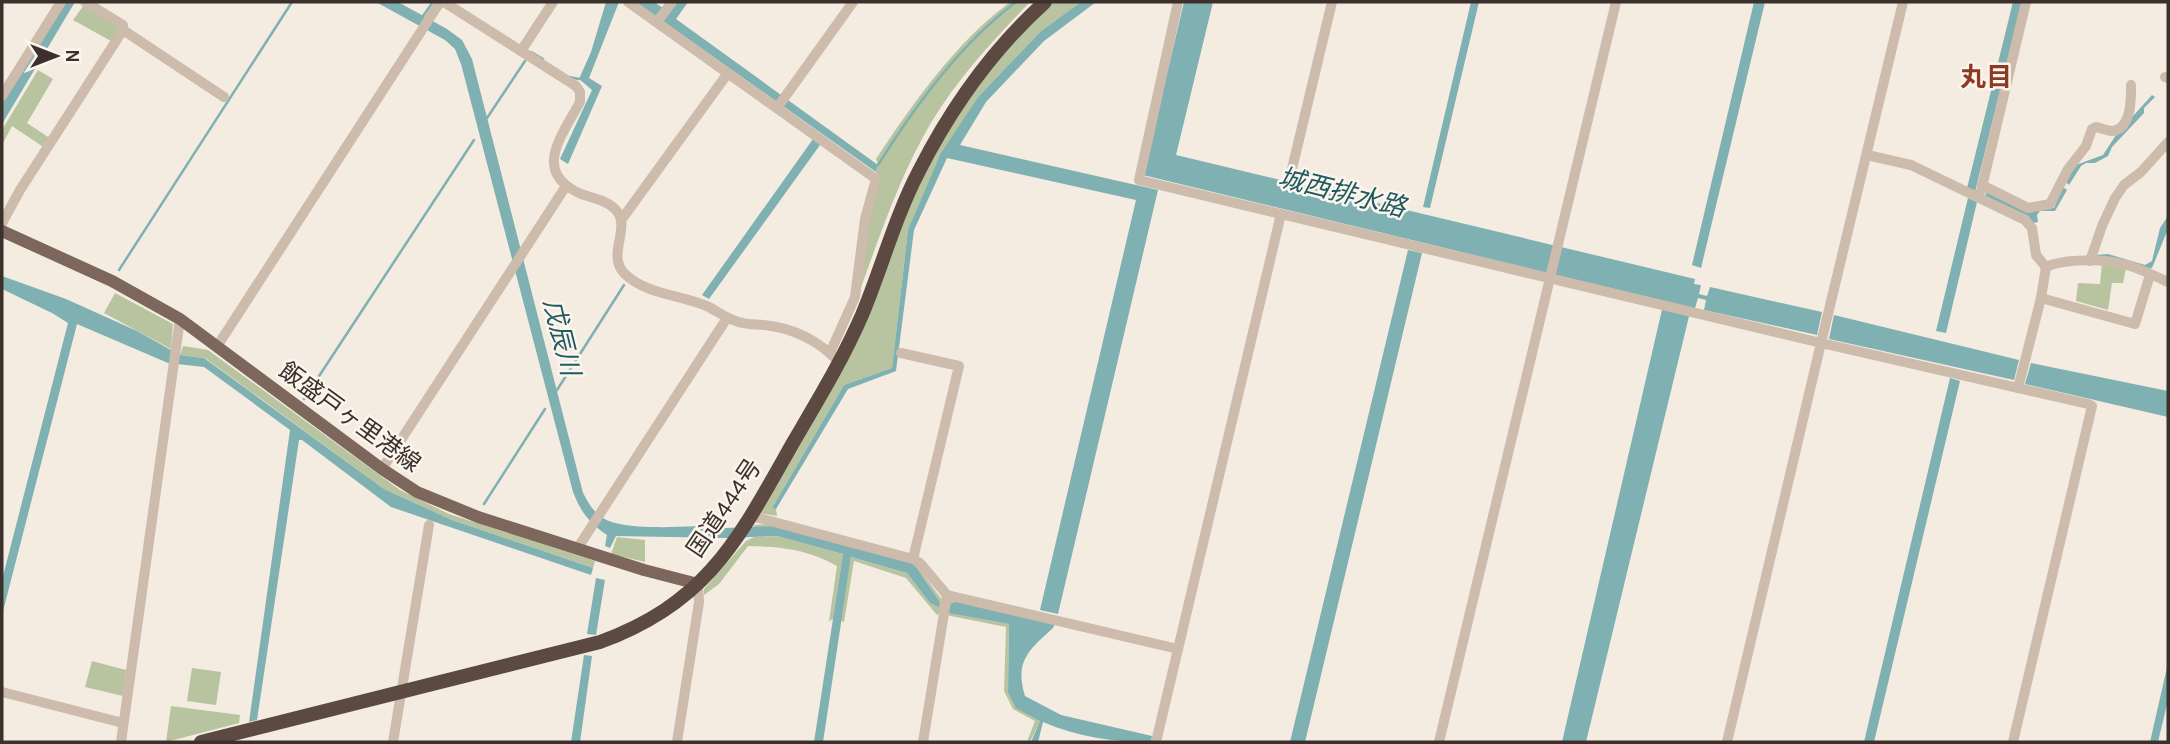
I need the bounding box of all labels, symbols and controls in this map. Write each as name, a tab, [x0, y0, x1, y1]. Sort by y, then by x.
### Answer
north arrow	[21, 21, 91, 91]
text: N	[61, 49, 83, 63]
district label: 丸目	[1960, 62, 2012, 93]
water label: 城西排水路	[1275, 162, 1411, 224]
water label: 戊辰川	[537, 296, 587, 382]
street label: 飯盛戸ヶ里港線	[274, 356, 426, 478]
street label: 国道444号	[681, 454, 767, 562]

